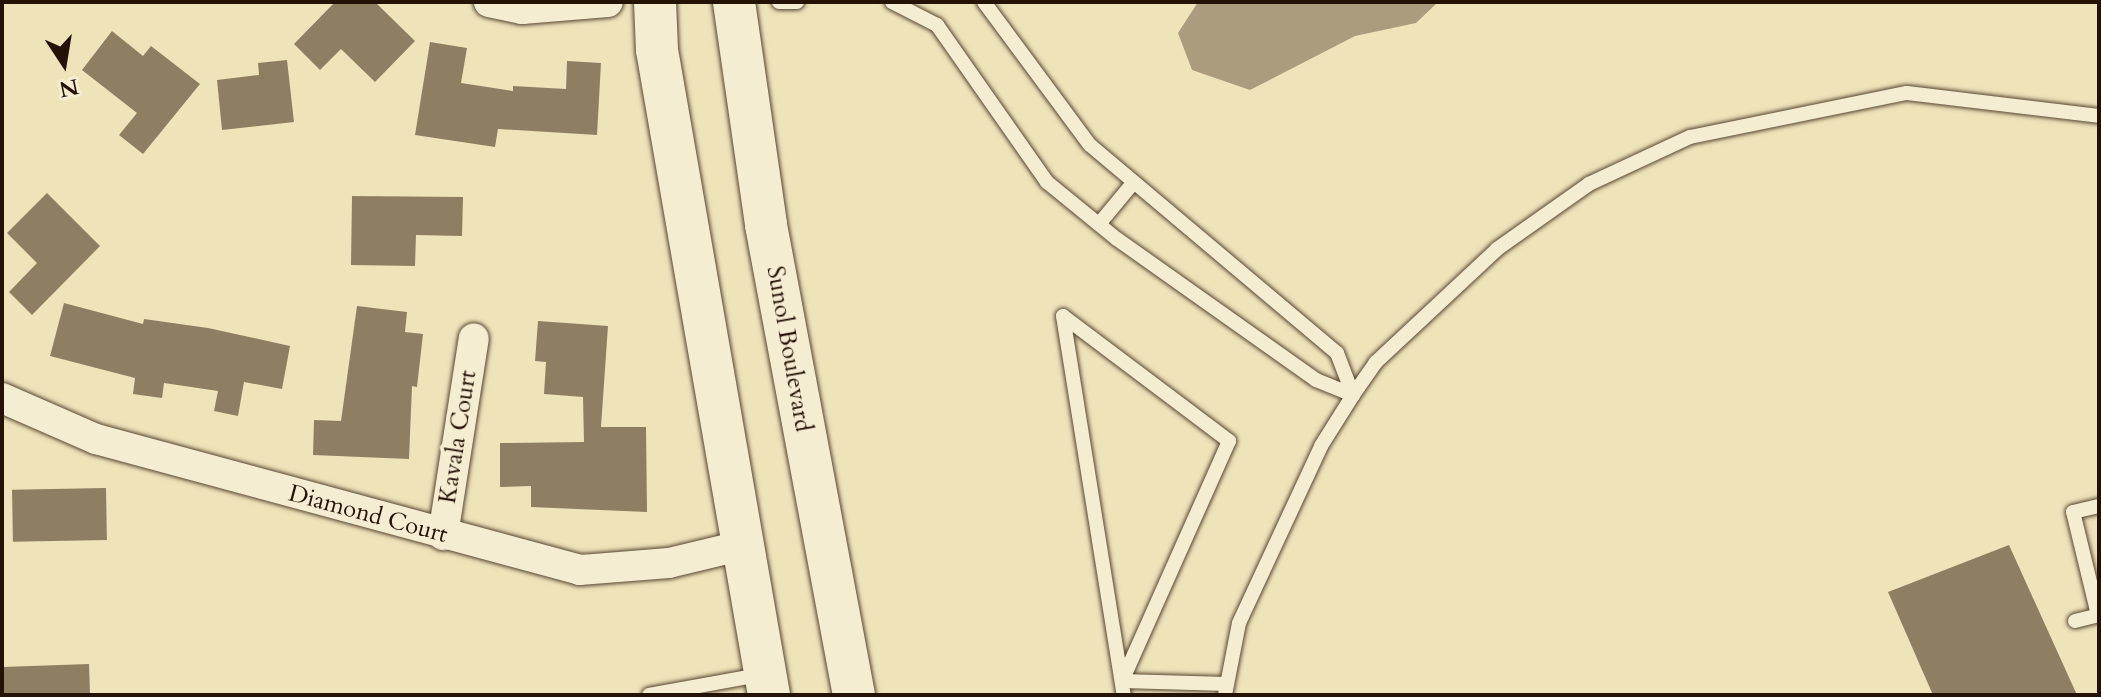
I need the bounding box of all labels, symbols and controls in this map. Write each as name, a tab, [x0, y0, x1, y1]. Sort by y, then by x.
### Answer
north arrow	[24, 24, 104, 104]
text: N	[57, 71, 81, 104]
street label: Sunol Boulevard	[760, 264, 818, 434]
street label: Kavala Court	[433, 368, 483, 506]
street label: Diamond Court	[285, 479, 451, 549]

